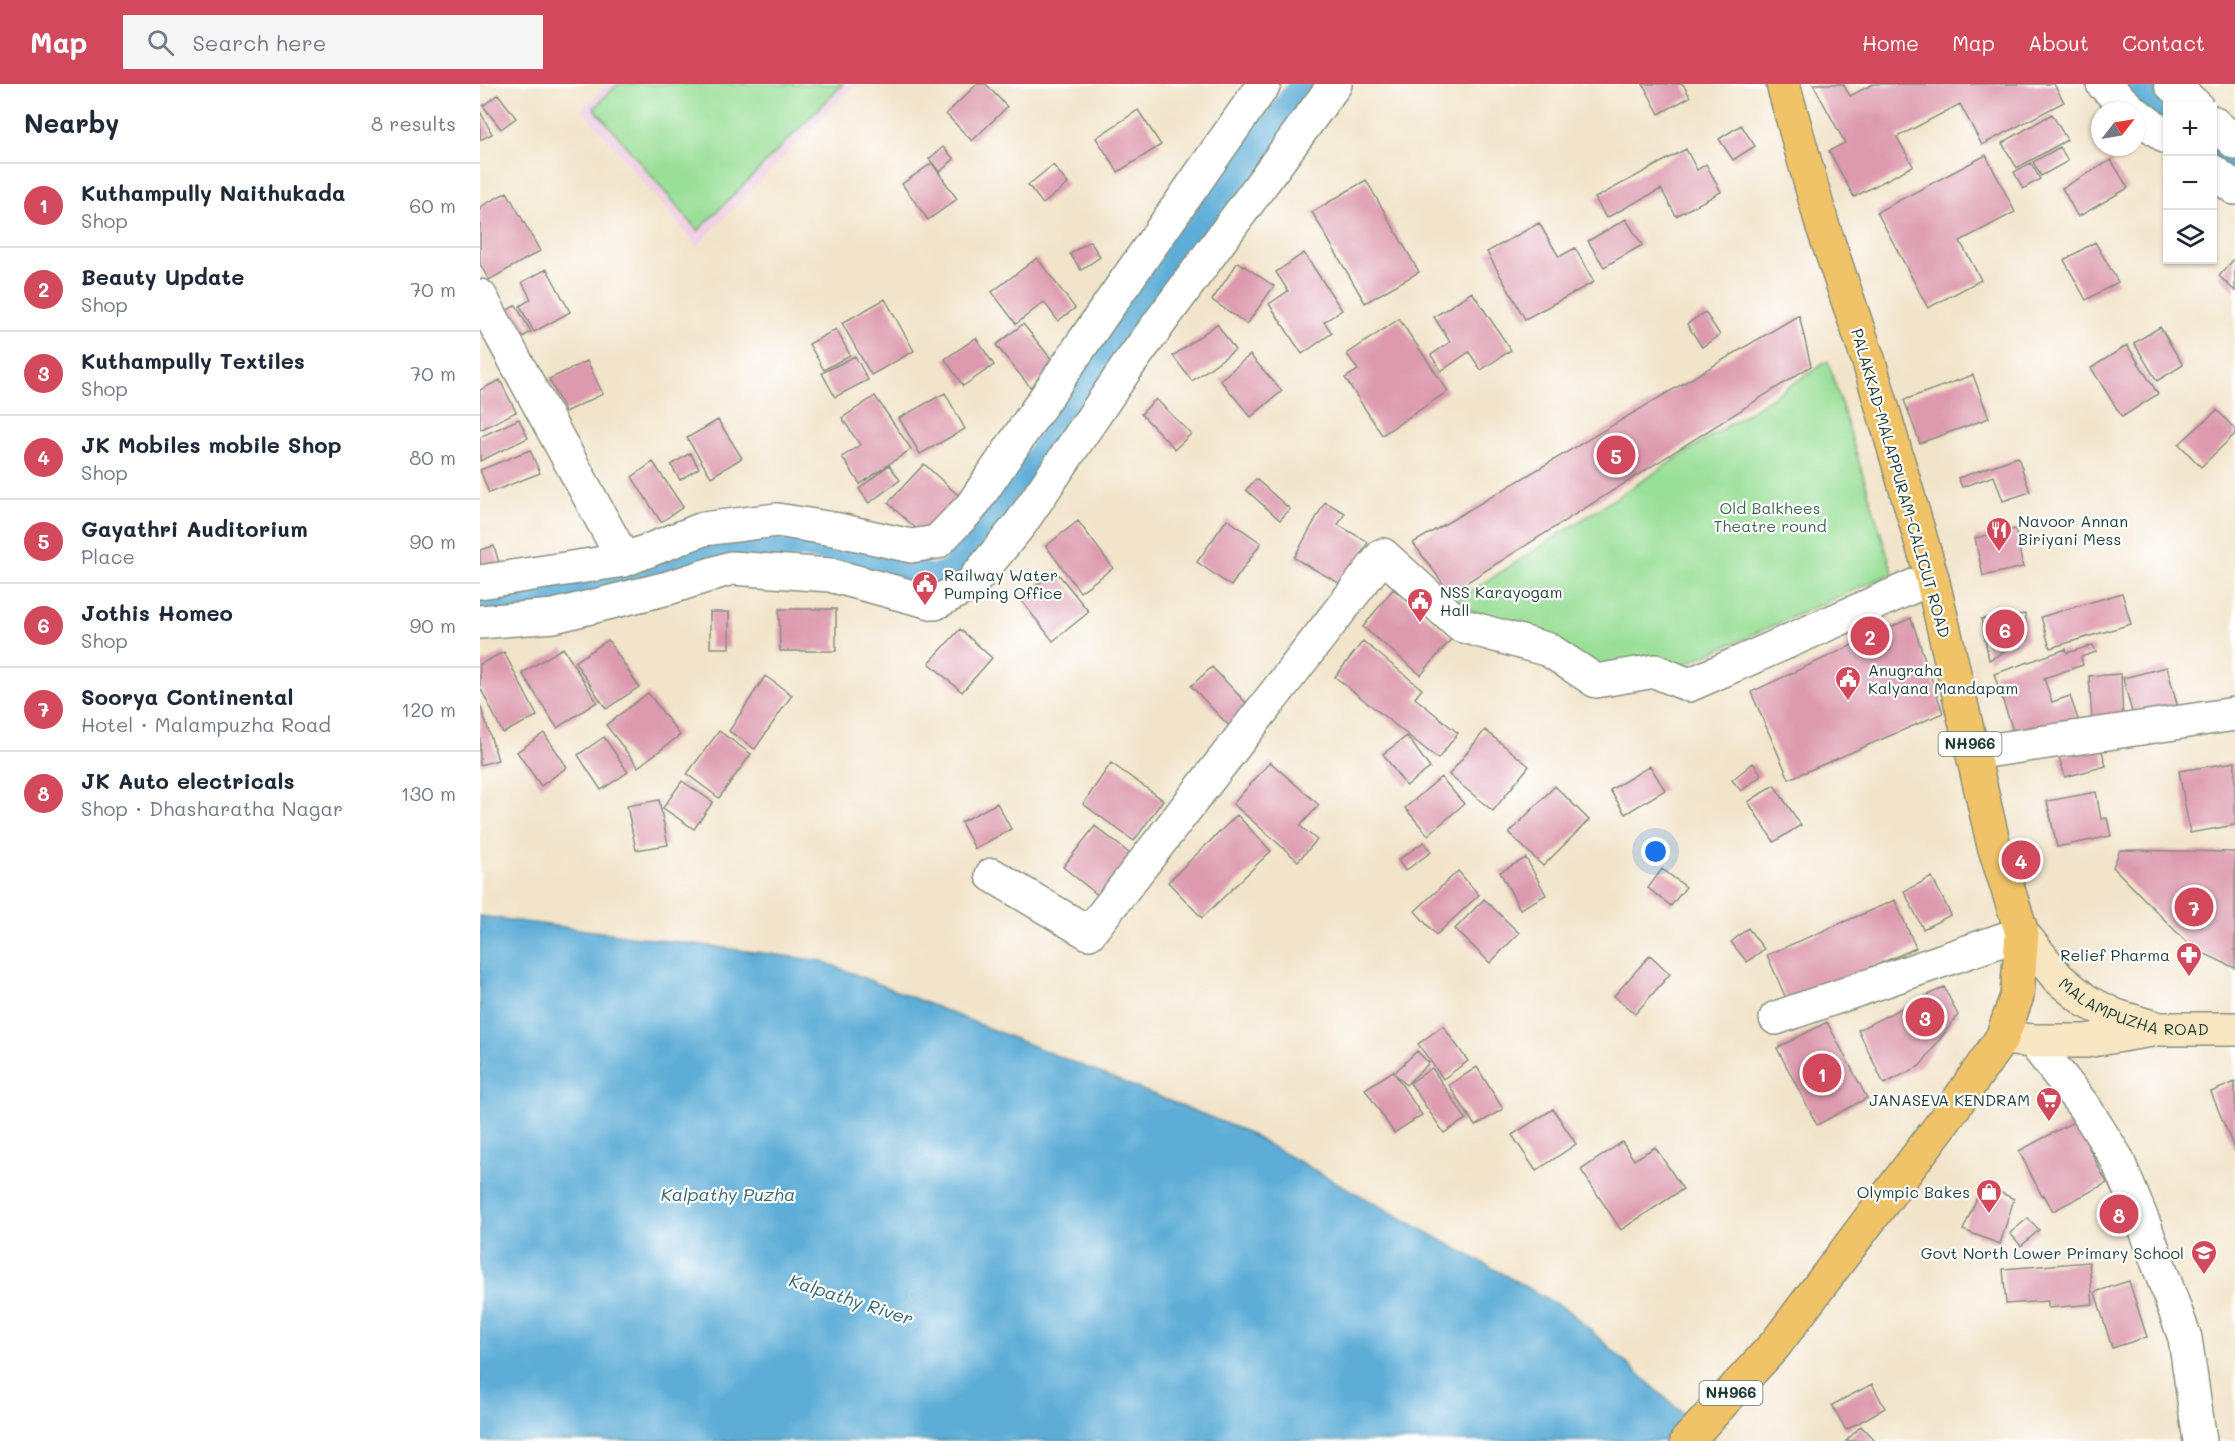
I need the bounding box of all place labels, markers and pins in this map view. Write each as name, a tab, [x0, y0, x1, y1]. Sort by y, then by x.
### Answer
pin: 5	[1596, 432, 1636, 478]
place label: Navoor Annan Biriyani Mess	[2018, 510, 2128, 549]
restaurant icon: Navoor Annan Biriyani Mess	[1984, 515, 2014, 553]
place label: Railway Water Pumping Office	[944, 564, 1063, 603]
public building icon: Railway Water Pumping Office	[910, 569, 940, 607]
place label: NSS Karayogam Hall	[1440, 581, 1562, 620]
public building icon: NSS Karayogam Hall	[1405, 586, 1435, 624]
pin: 6	[1986, 606, 2024, 652]
pin: 2	[1850, 614, 1890, 658]
place label: Anugraha Kalyana Mandapam	[1868, 659, 2018, 698]
public building icon: Anugraha Kalyana Mandapam	[1833, 664, 1863, 702]
pin: 4	[2002, 838, 2040, 882]
pin: 7	[2174, 884, 2214, 930]
pharmacy icon: Relief Pharma	[2174, 940, 2204, 978]
place label: Relief Pharma	[2060, 944, 2170, 965]
pin: 3	[1906, 994, 1944, 1040]
pin: 1	[1802, 1050, 1842, 1096]
supermarket icon: JANASEVA KENDRAM	[2034, 1085, 2064, 1123]
place label: JANASEVA KENDRAM	[1869, 1089, 2030, 1110]
shop icon: Olympic Bakes	[1974, 1177, 2004, 1215]
place label: Olympic Bakes	[1857, 1181, 1970, 1202]
pin: 8	[2100, 1192, 2138, 1236]
school or university icon: Govt North Lower Primary School	[2189, 1238, 2219, 1276]
place label: Govt North Lower Primary School	[1921, 1242, 2184, 1263]

